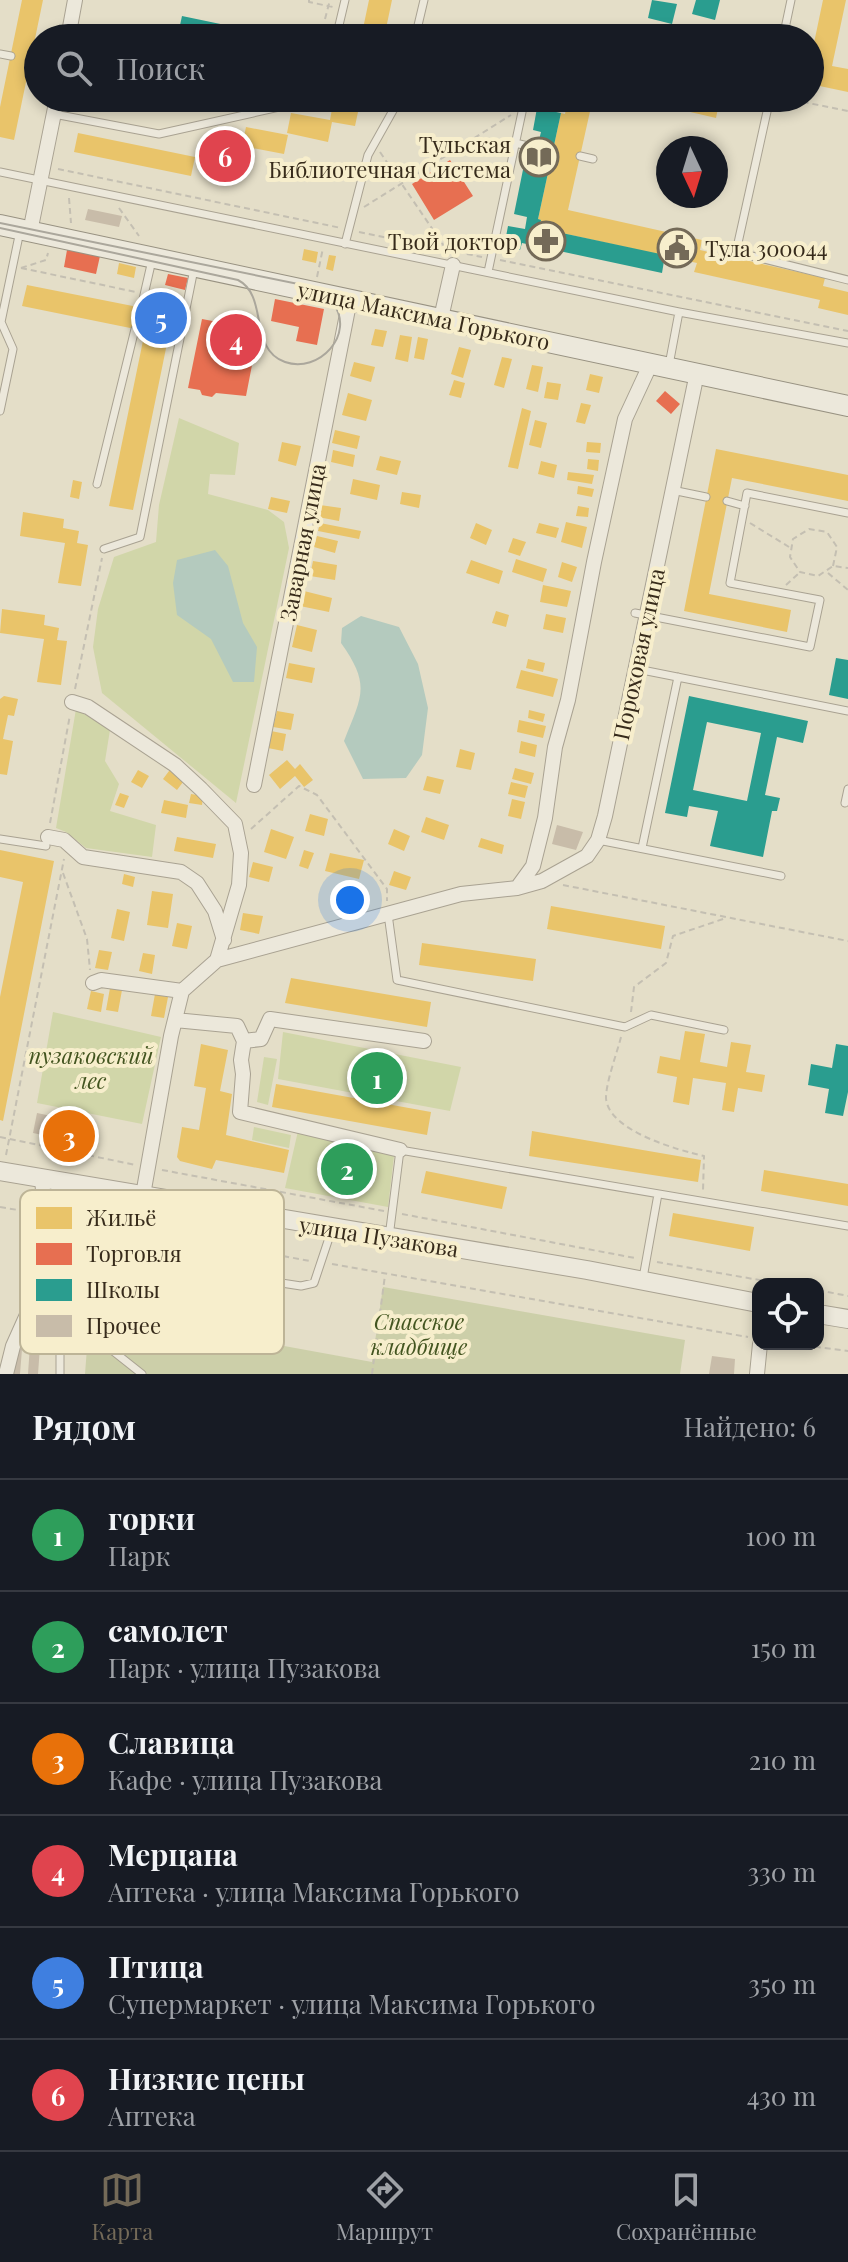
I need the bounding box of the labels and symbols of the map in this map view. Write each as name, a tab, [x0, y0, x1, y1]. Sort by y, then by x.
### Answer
pin: 6	[199, 126, 251, 186]
place label: Тульская Библиотечная Система	[268, 129, 511, 184]
library icon: Тульская Библиотечная Система	[518, 136, 560, 178]
north arrow	[656, 136, 728, 208]
pharmacy icon: Твой доктор	[525, 220, 567, 262]
place label: Твой доктор	[388, 226, 518, 256]
public building icon: Тула 300044	[656, 227, 698, 269]
place label: Тула 300044	[705, 233, 828, 263]
street label: улица Максима Горького	[294, 273, 553, 356]
pin: 5	[135, 288, 187, 348]
pin: 4	[210, 310, 262, 370]
street label: Заварная улица	[272, 461, 332, 623]
street label: Пороховая улица	[605, 565, 671, 743]
your location	[330, 880, 370, 920]
park label: пузаковский лес	[28, 1040, 154, 1095]
pin: 1	[351, 1048, 403, 1108]
pin: 3	[43, 1106, 95, 1166]
pin: 2	[321, 1139, 373, 1199]
legend	[20, 1190, 284, 1354]
text: Жильё	[86, 1202, 156, 1232]
street label: улица Пузакова	[296, 1208, 461, 1263]
text: Торговля	[86, 1238, 182, 1268]
text: Школы	[86, 1274, 160, 1304]
park label: Спасское кладбище	[370, 1306, 468, 1361]
text: Прочее	[86, 1310, 161, 1340]

